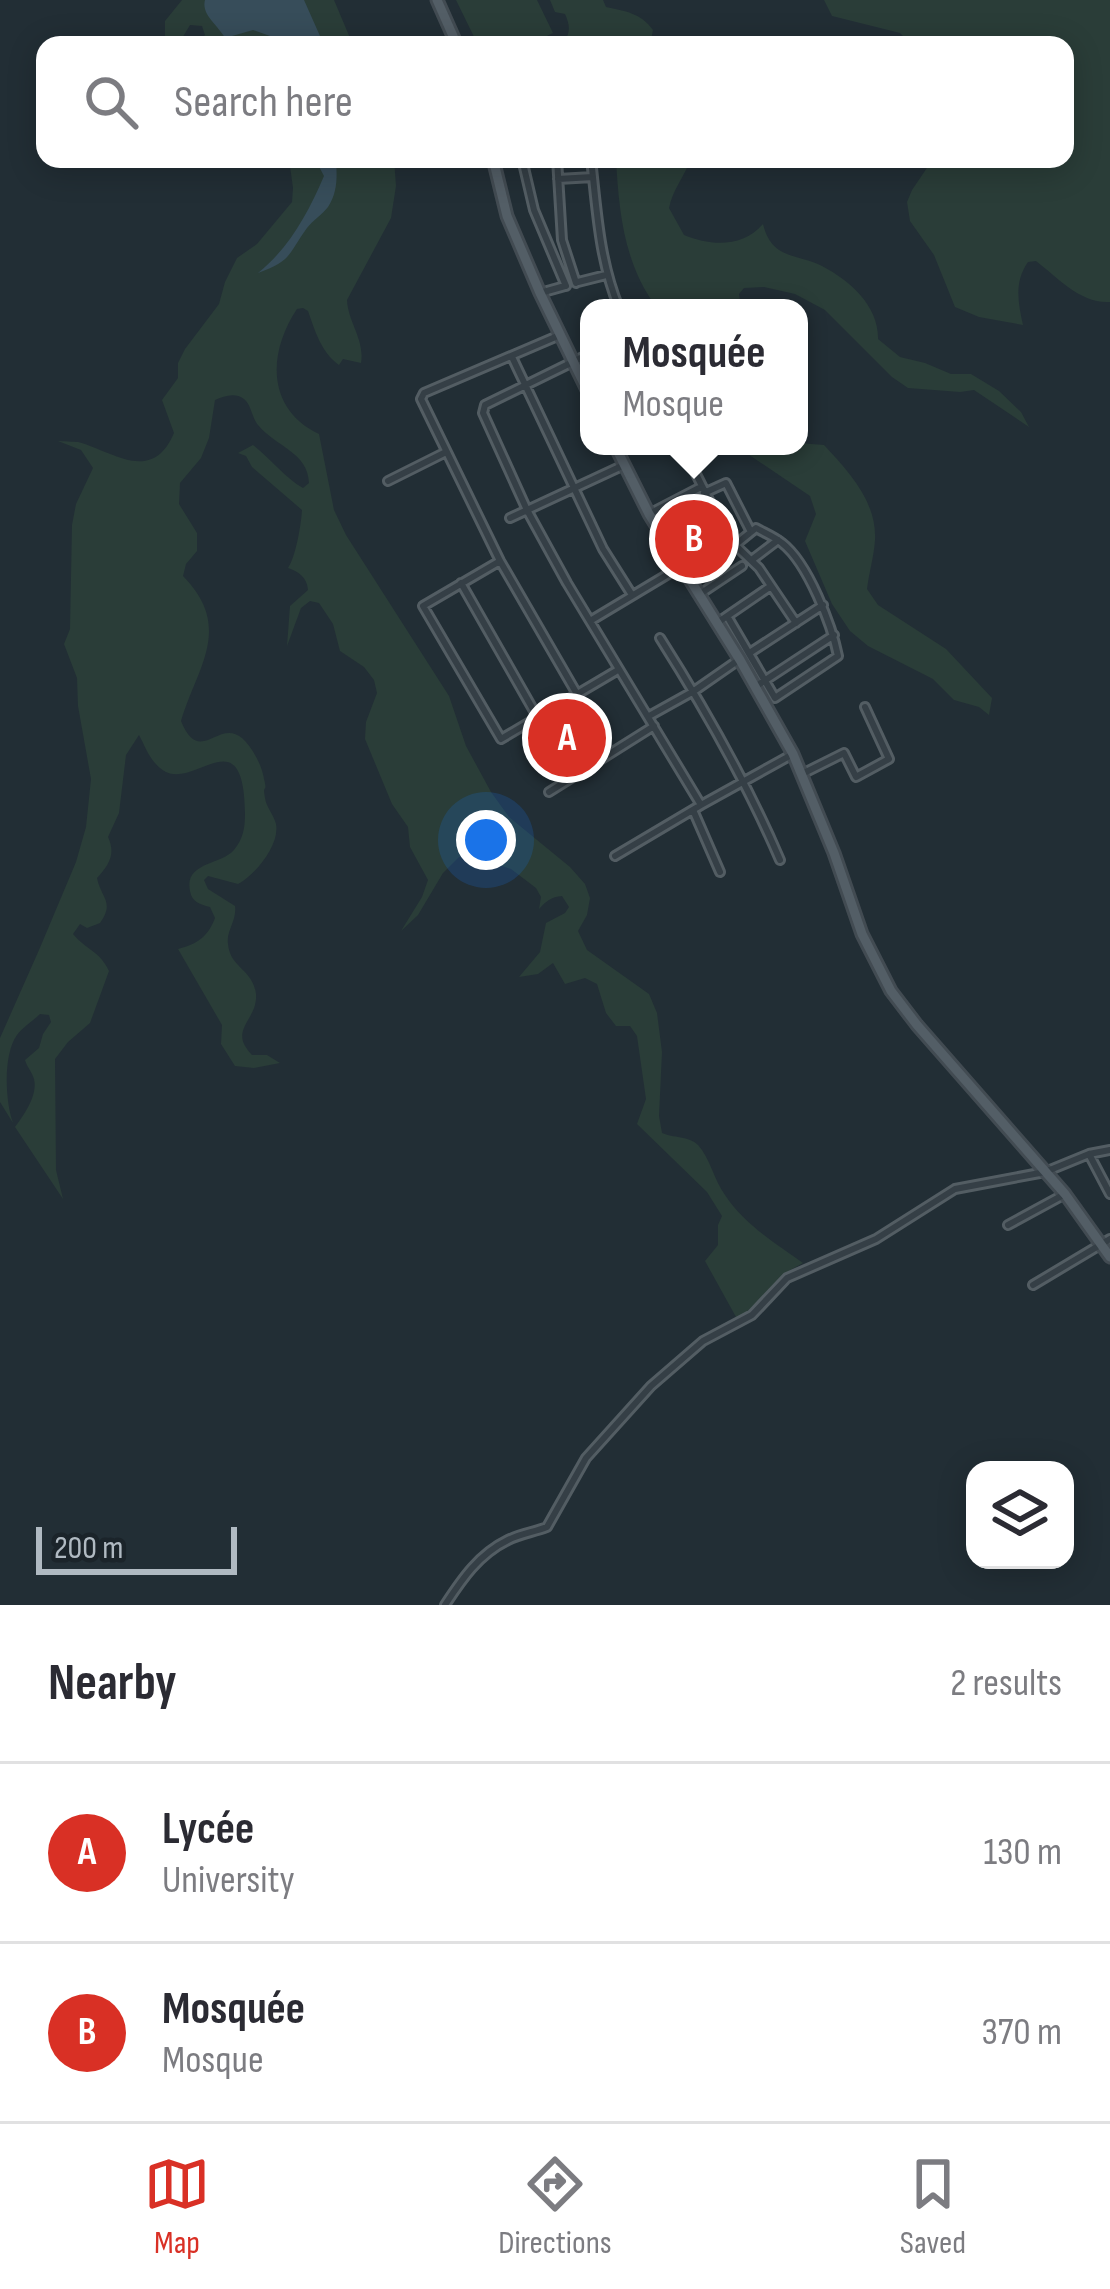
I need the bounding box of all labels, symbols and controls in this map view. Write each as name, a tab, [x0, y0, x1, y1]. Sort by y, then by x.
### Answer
search box	[36, 36, 1074, 168]
icon: search	[78, 69, 144, 135]
text: Search here	[174, 75, 353, 130]
popup	[580, 299, 808, 455]
text: Mosquée	[622, 326, 766, 381]
text: Mosque	[622, 381, 724, 428]
pin: B	[655, 494, 733, 584]
pin: A	[528, 693, 606, 783]
your location	[456, 810, 516, 870]
map controls	[966, 1461, 1074, 1569]
button: layers	[966, 1461, 1074, 1569]
scale bar	[36, 1521, 237, 1574]
text: 200 m	[54, 1528, 123, 1568]
text: Nearby	[48, 1653, 177, 1714]
text: 2 results	[950, 1660, 1062, 1707]
text: Lycée	[162, 1802, 254, 1857]
text: A	[78, 1829, 96, 1876]
text: 130 m	[983, 1829, 1062, 1876]
text: University	[162, 1857, 295, 1904]
text: Mosquée	[162, 1982, 305, 2037]
text: B	[78, 2009, 96, 2056]
text: 370 m	[982, 2009, 1062, 2056]
text: Mosque	[162, 2037, 264, 2084]
tab: Map	[144, 2151, 210, 2263]
tab: Directions	[498, 2151, 612, 2263]
tab: Saved	[900, 2151, 966, 2263]

